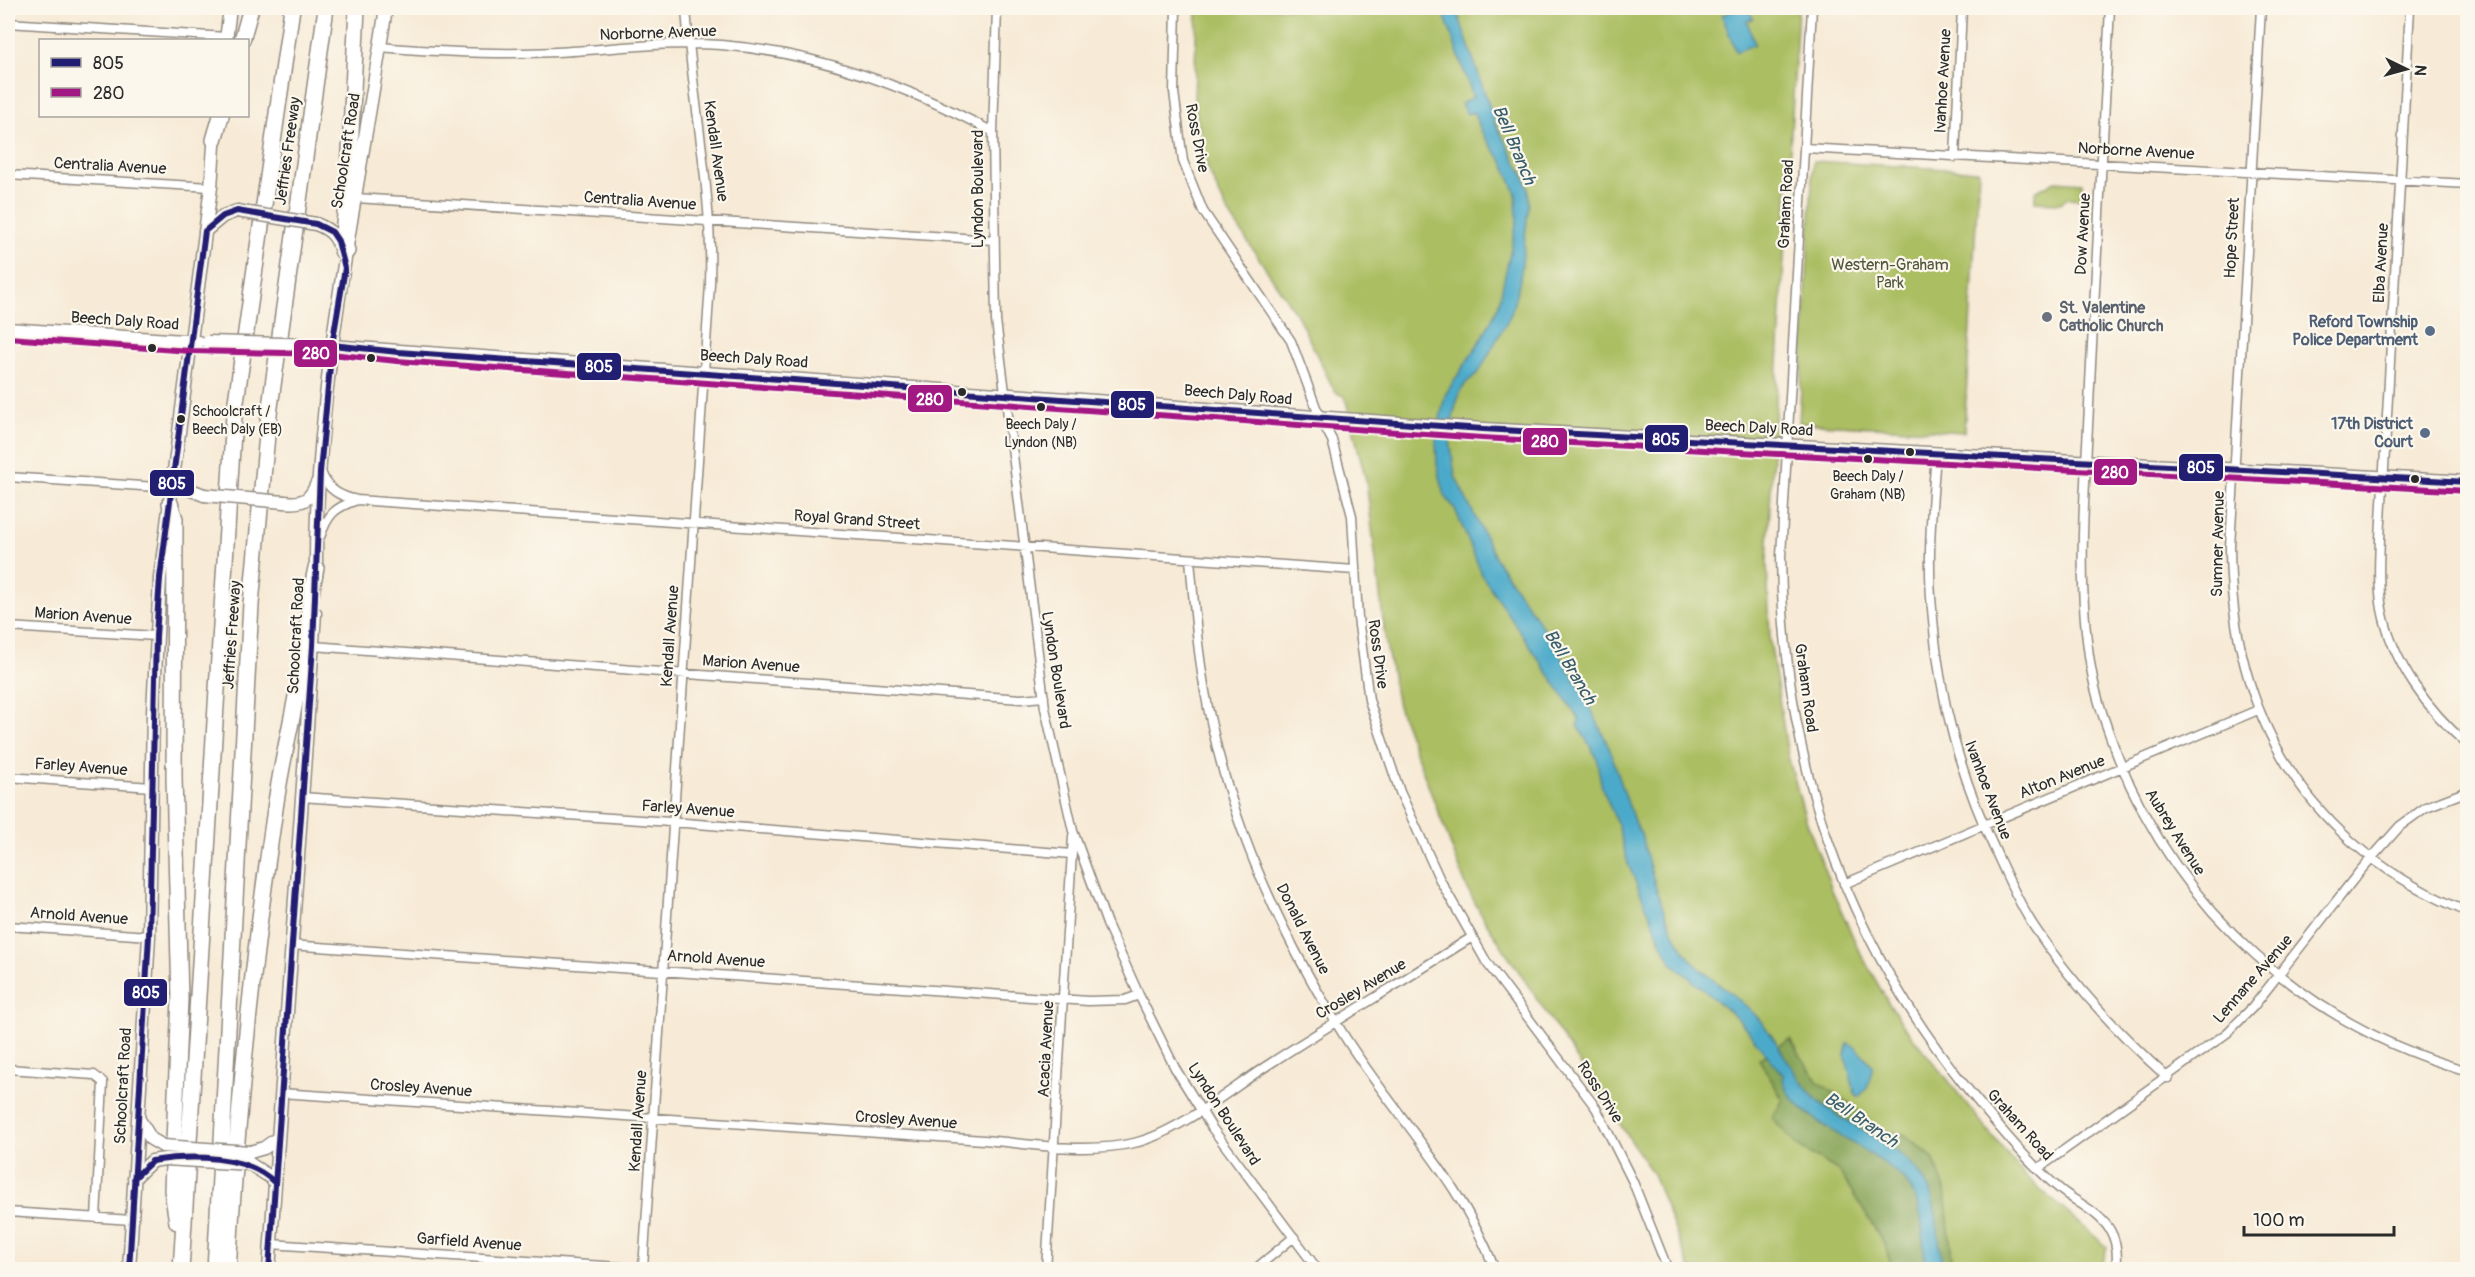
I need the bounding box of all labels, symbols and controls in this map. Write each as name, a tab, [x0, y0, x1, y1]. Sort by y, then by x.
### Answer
street label: Norborne Avenue	[599, 21, 717, 45]
street label: Ivanhoe Avenue	[1930, 28, 1956, 134]
legend	[39, 39, 249, 117]
north arrow	[2376, 39, 2436, 99]
text: 805	[93, 52, 124, 75]
text: N	[2409, 64, 2430, 77]
text: 280	[93, 82, 124, 105]
street label: Schoolcraft Road	[327, 92, 365, 210]
street label: Jeffries Freeway	[271, 95, 306, 206]
street label: Kendall Avenue	[699, 99, 733, 203]
street label: Ross Drive	[1181, 102, 1213, 174]
water label: Bell Branch	[1487, 102, 1542, 189]
street label: Lyndon Boulevard	[968, 130, 988, 248]
street label: Norborne Avenue	[2077, 138, 2195, 164]
street label: Centralia Avenue	[53, 153, 167, 179]
street label: Graham Road	[1774, 159, 1798, 249]
street label: Centralia Avenue	[583, 187, 697, 215]
street label: Dow Avenue	[2071, 192, 2095, 275]
street label: Hope Street	[2220, 196, 2244, 279]
street label: Elba Avenue	[2369, 222, 2393, 304]
park label: Western-Graham Park	[1831, 255, 1949, 293]
place label: St. Valentine Catholic Church	[2059, 298, 2164, 336]
street label: Beech Daly Road	[70, 307, 180, 335]
marker: St. Valentine Catholic Church	[2040, 310, 2054, 324]
place label: Reford Township Police Department	[2292, 312, 2419, 350]
marker: Reford Township Police Department	[2423, 324, 2437, 338]
line badge: 280	[293, 339, 338, 368]
unlabelled marker	[146, 342, 158, 354]
text: 280	[302, 344, 330, 364]
street label: Beech Daly Road	[699, 345, 809, 373]
unlabelled marker	[365, 352, 377, 364]
line badge: 805	[576, 352, 622, 381]
text: 805	[585, 357, 613, 377]
street label: Beech Daly Road	[1183, 380, 1293, 410]
line badge: 280	[907, 384, 953, 413]
unlabelled marker	[956, 386, 968, 398]
text: 280	[916, 390, 944, 410]
line badge: 805	[1110, 390, 1155, 419]
text: 805	[1118, 395, 1146, 415]
marker: Beech Daly / Lyndon (NB)	[1035, 401, 1047, 413]
place label: Schoolcraft / Beech Daly (EB)	[192, 403, 283, 438]
marker: Schoolcraft / Beech Daly (EB)	[175, 413, 187, 425]
place label: 17th District Court	[2331, 414, 2414, 452]
street label: Beech Daly Road	[1704, 415, 1814, 441]
place label: Beech Daly / Lyndon (NB)	[1004, 416, 1078, 451]
line badge: 805	[1644, 424, 1689, 453]
marker: 17th District Court	[2418, 426, 2432, 440]
line badge: 280	[1522, 427, 1568, 456]
text: 805	[1652, 430, 1680, 450]
text: 280	[1531, 432, 1559, 452]
unlabelled marker	[1904, 446, 1916, 458]
marker: Beech Daly / Graham (NB)	[1862, 453, 1874, 465]
line badge: 805	[2178, 453, 2224, 482]
line badge: 280	[2093, 458, 2138, 486]
text: 805	[2187, 458, 2215, 478]
text: 280	[2101, 463, 2129, 483]
place label: Beech Daly / Graham (NB)	[1830, 468, 1906, 503]
line badge: 805	[149, 469, 195, 497]
unlabelled marker	[2409, 473, 2421, 485]
text: 805	[158, 474, 186, 494]
street label: Sumner Avenue	[2207, 491, 2229, 597]
street label: Royal Grand Street	[793, 506, 921, 534]
street label: Schoolcraft Road	[283, 577, 309, 695]
street label: Jeffries Freeway	[218, 580, 246, 690]
street label: Kendall Avenue	[656, 584, 684, 687]
street label: Marion Avenue	[34, 603, 133, 629]
street label: Lyndon Boulevard	[1037, 610, 1075, 730]
street label: Ross Drive	[1363, 618, 1393, 690]
water label: Bell Branch	[1539, 625, 1602, 710]
street label: Graham Road	[1790, 642, 1822, 734]
street label: Marion Avenue	[702, 651, 801, 677]
street label: Ivanhoe Avenue	[1960, 738, 2016, 842]
street label: Alton Avenue	[2016, 751, 2108, 803]
street label: Farley Avenue	[34, 754, 128, 780]
street label: Aubrey Avenue	[2140, 785, 2210, 879]
street label: Farley Avenue	[641, 796, 735, 822]
street label: Donald Avenue	[1272, 880, 1334, 978]
street label: Arnold Avenue	[29, 903, 129, 929]
street label: Lennane Avenue	[2209, 930, 2297, 1028]
street label: Arnold Avenue	[666, 946, 766, 972]
street label: Crosley Avenue	[1312, 954, 1410, 1024]
line badge: 805	[123, 978, 168, 1007]
text: 805	[132, 983, 160, 1003]
street label: Acacia Avenue	[1033, 1000, 1059, 1098]
street label: Schoolcraft Road	[110, 1027, 136, 1145]
street label: Ross Drive	[1573, 1057, 1627, 1127]
street label: Lyndon Boulevard	[1183, 1059, 1265, 1169]
street label: Kendall Avenue	[624, 1069, 652, 1172]
street label: Crosley Avenue	[369, 1074, 473, 1102]
street label: Graham Road	[1983, 1085, 2057, 1165]
water label: Bell Branch	[1820, 1087, 1903, 1154]
street label: Crosley Avenue	[854, 1106, 958, 1134]
scale bar	[2244, 1199, 2394, 1237]
text: 100 m	[2253, 1209, 2305, 1232]
street label: Garfield Avenue	[416, 1228, 522, 1256]

